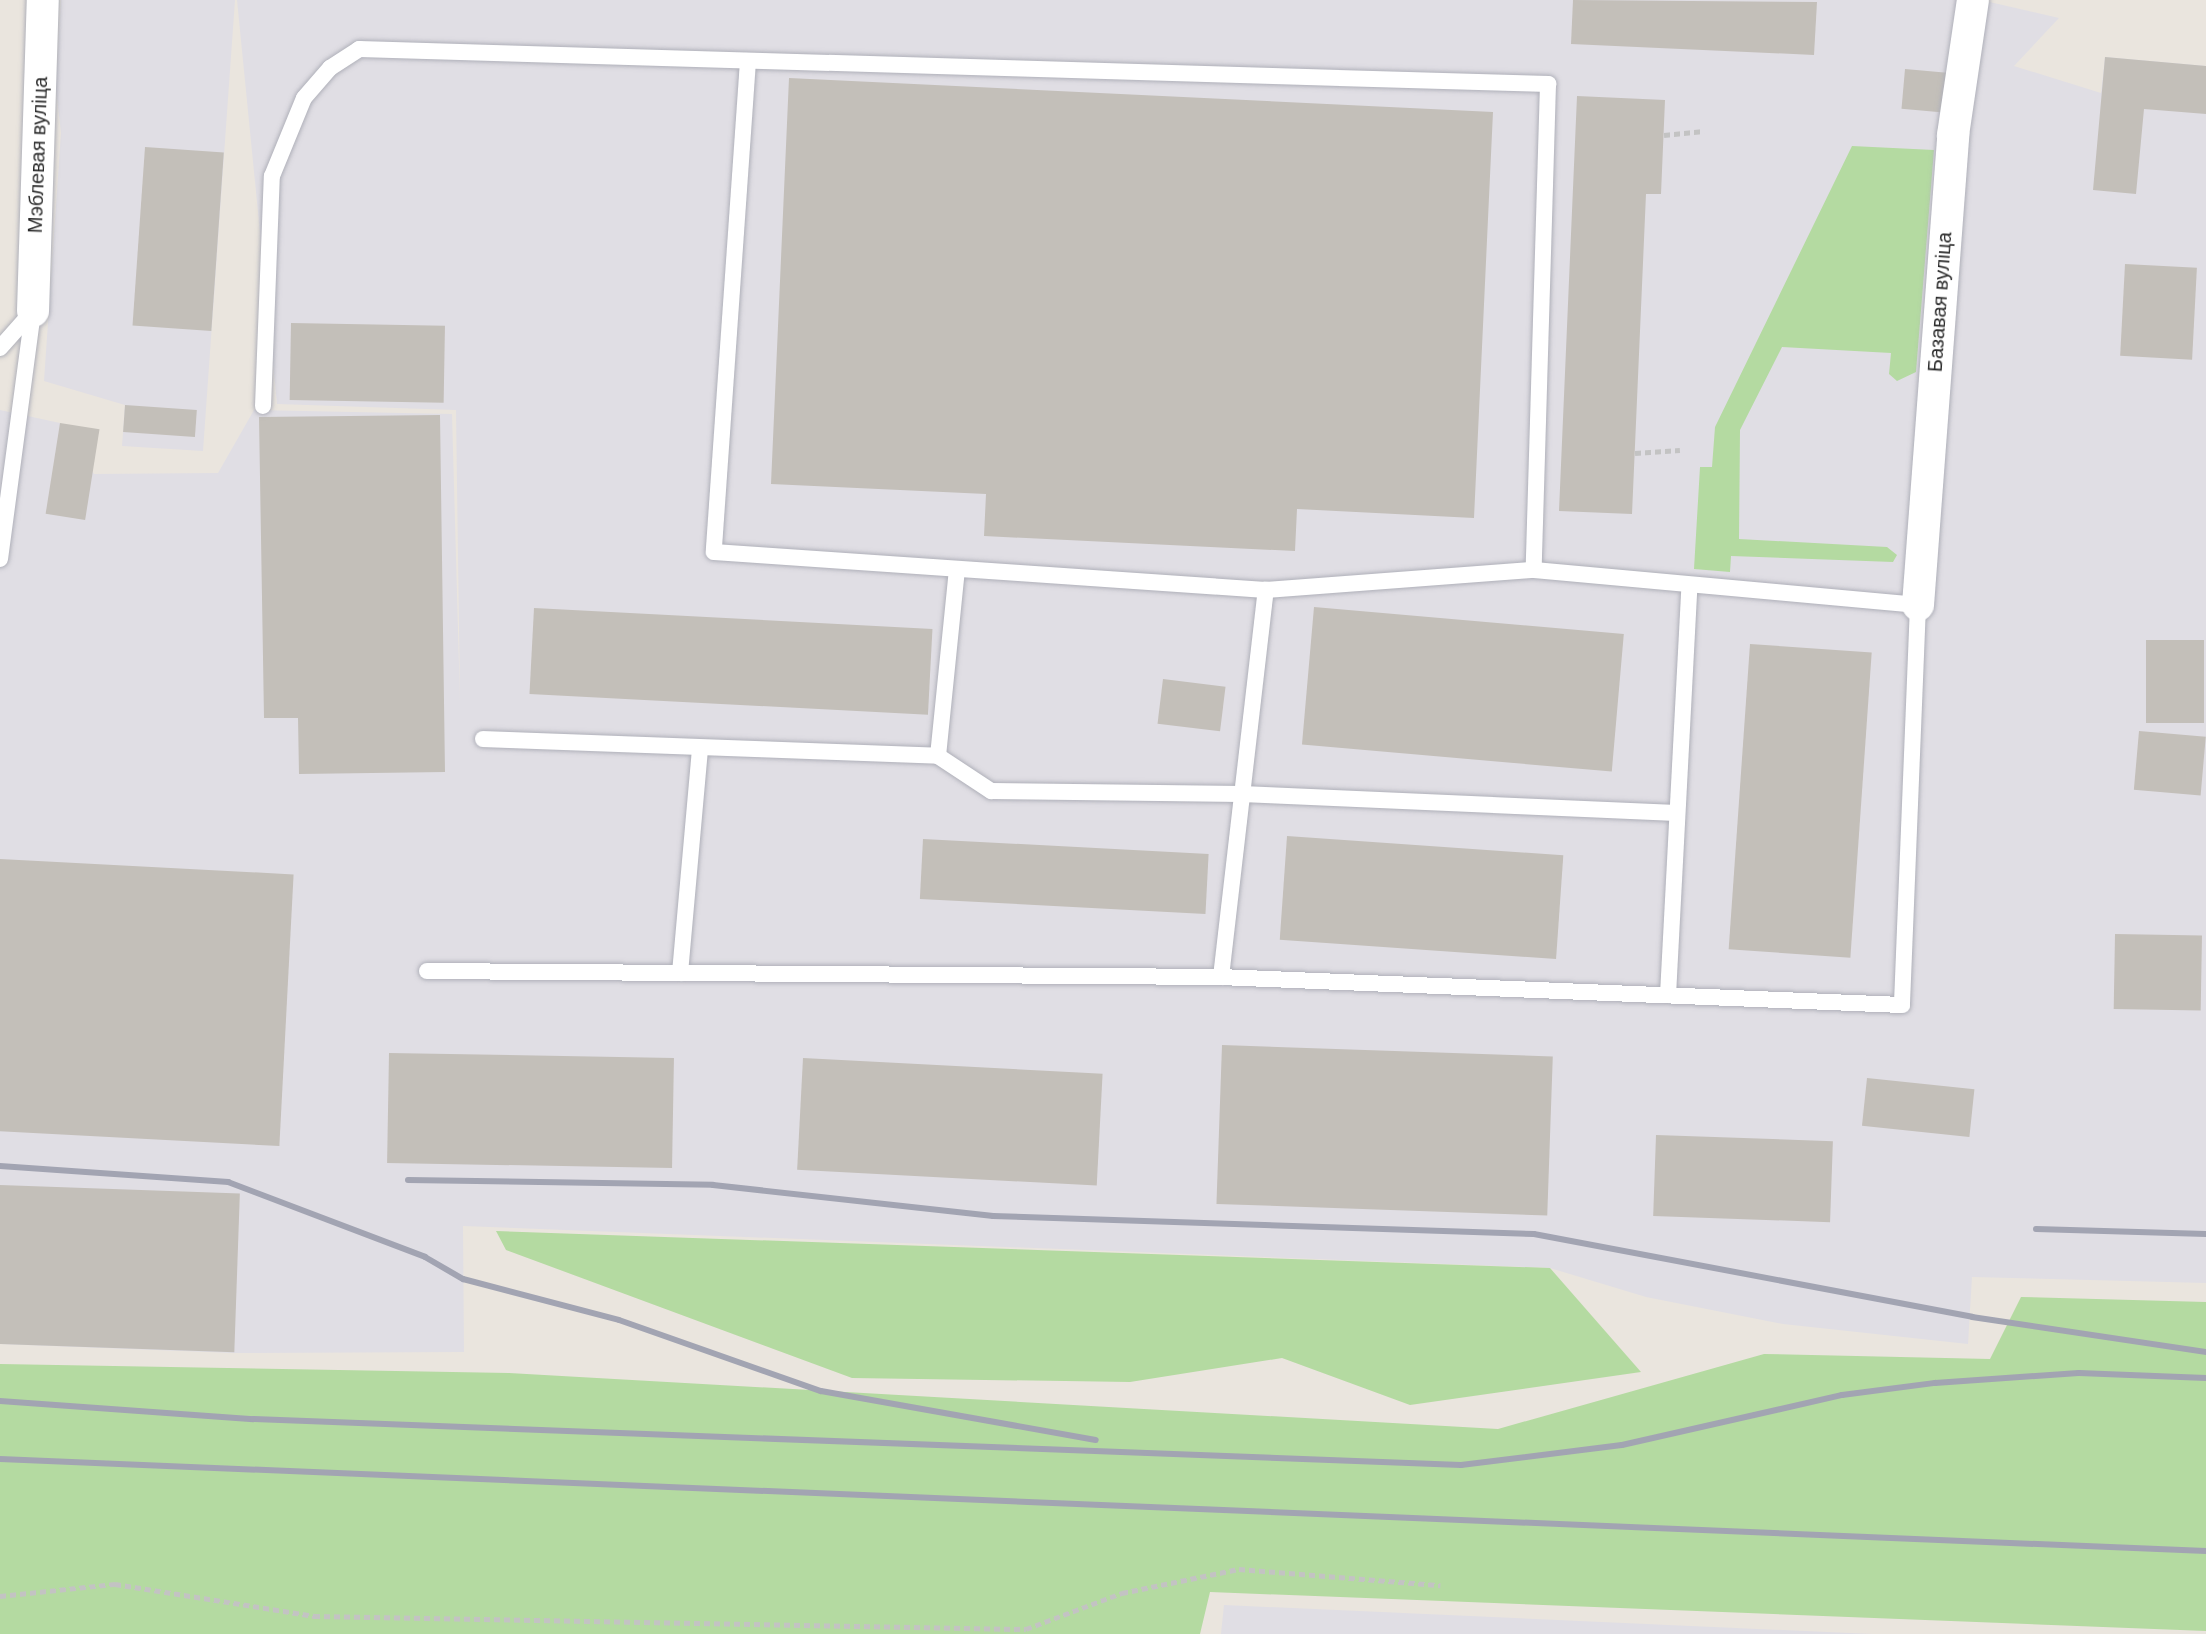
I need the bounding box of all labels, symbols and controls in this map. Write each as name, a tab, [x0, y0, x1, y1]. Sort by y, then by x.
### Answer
street label: Мэблевая вуліца	[23, 76, 53, 234]
street label: Базавая вуліца	[1923, 231, 1957, 373]

